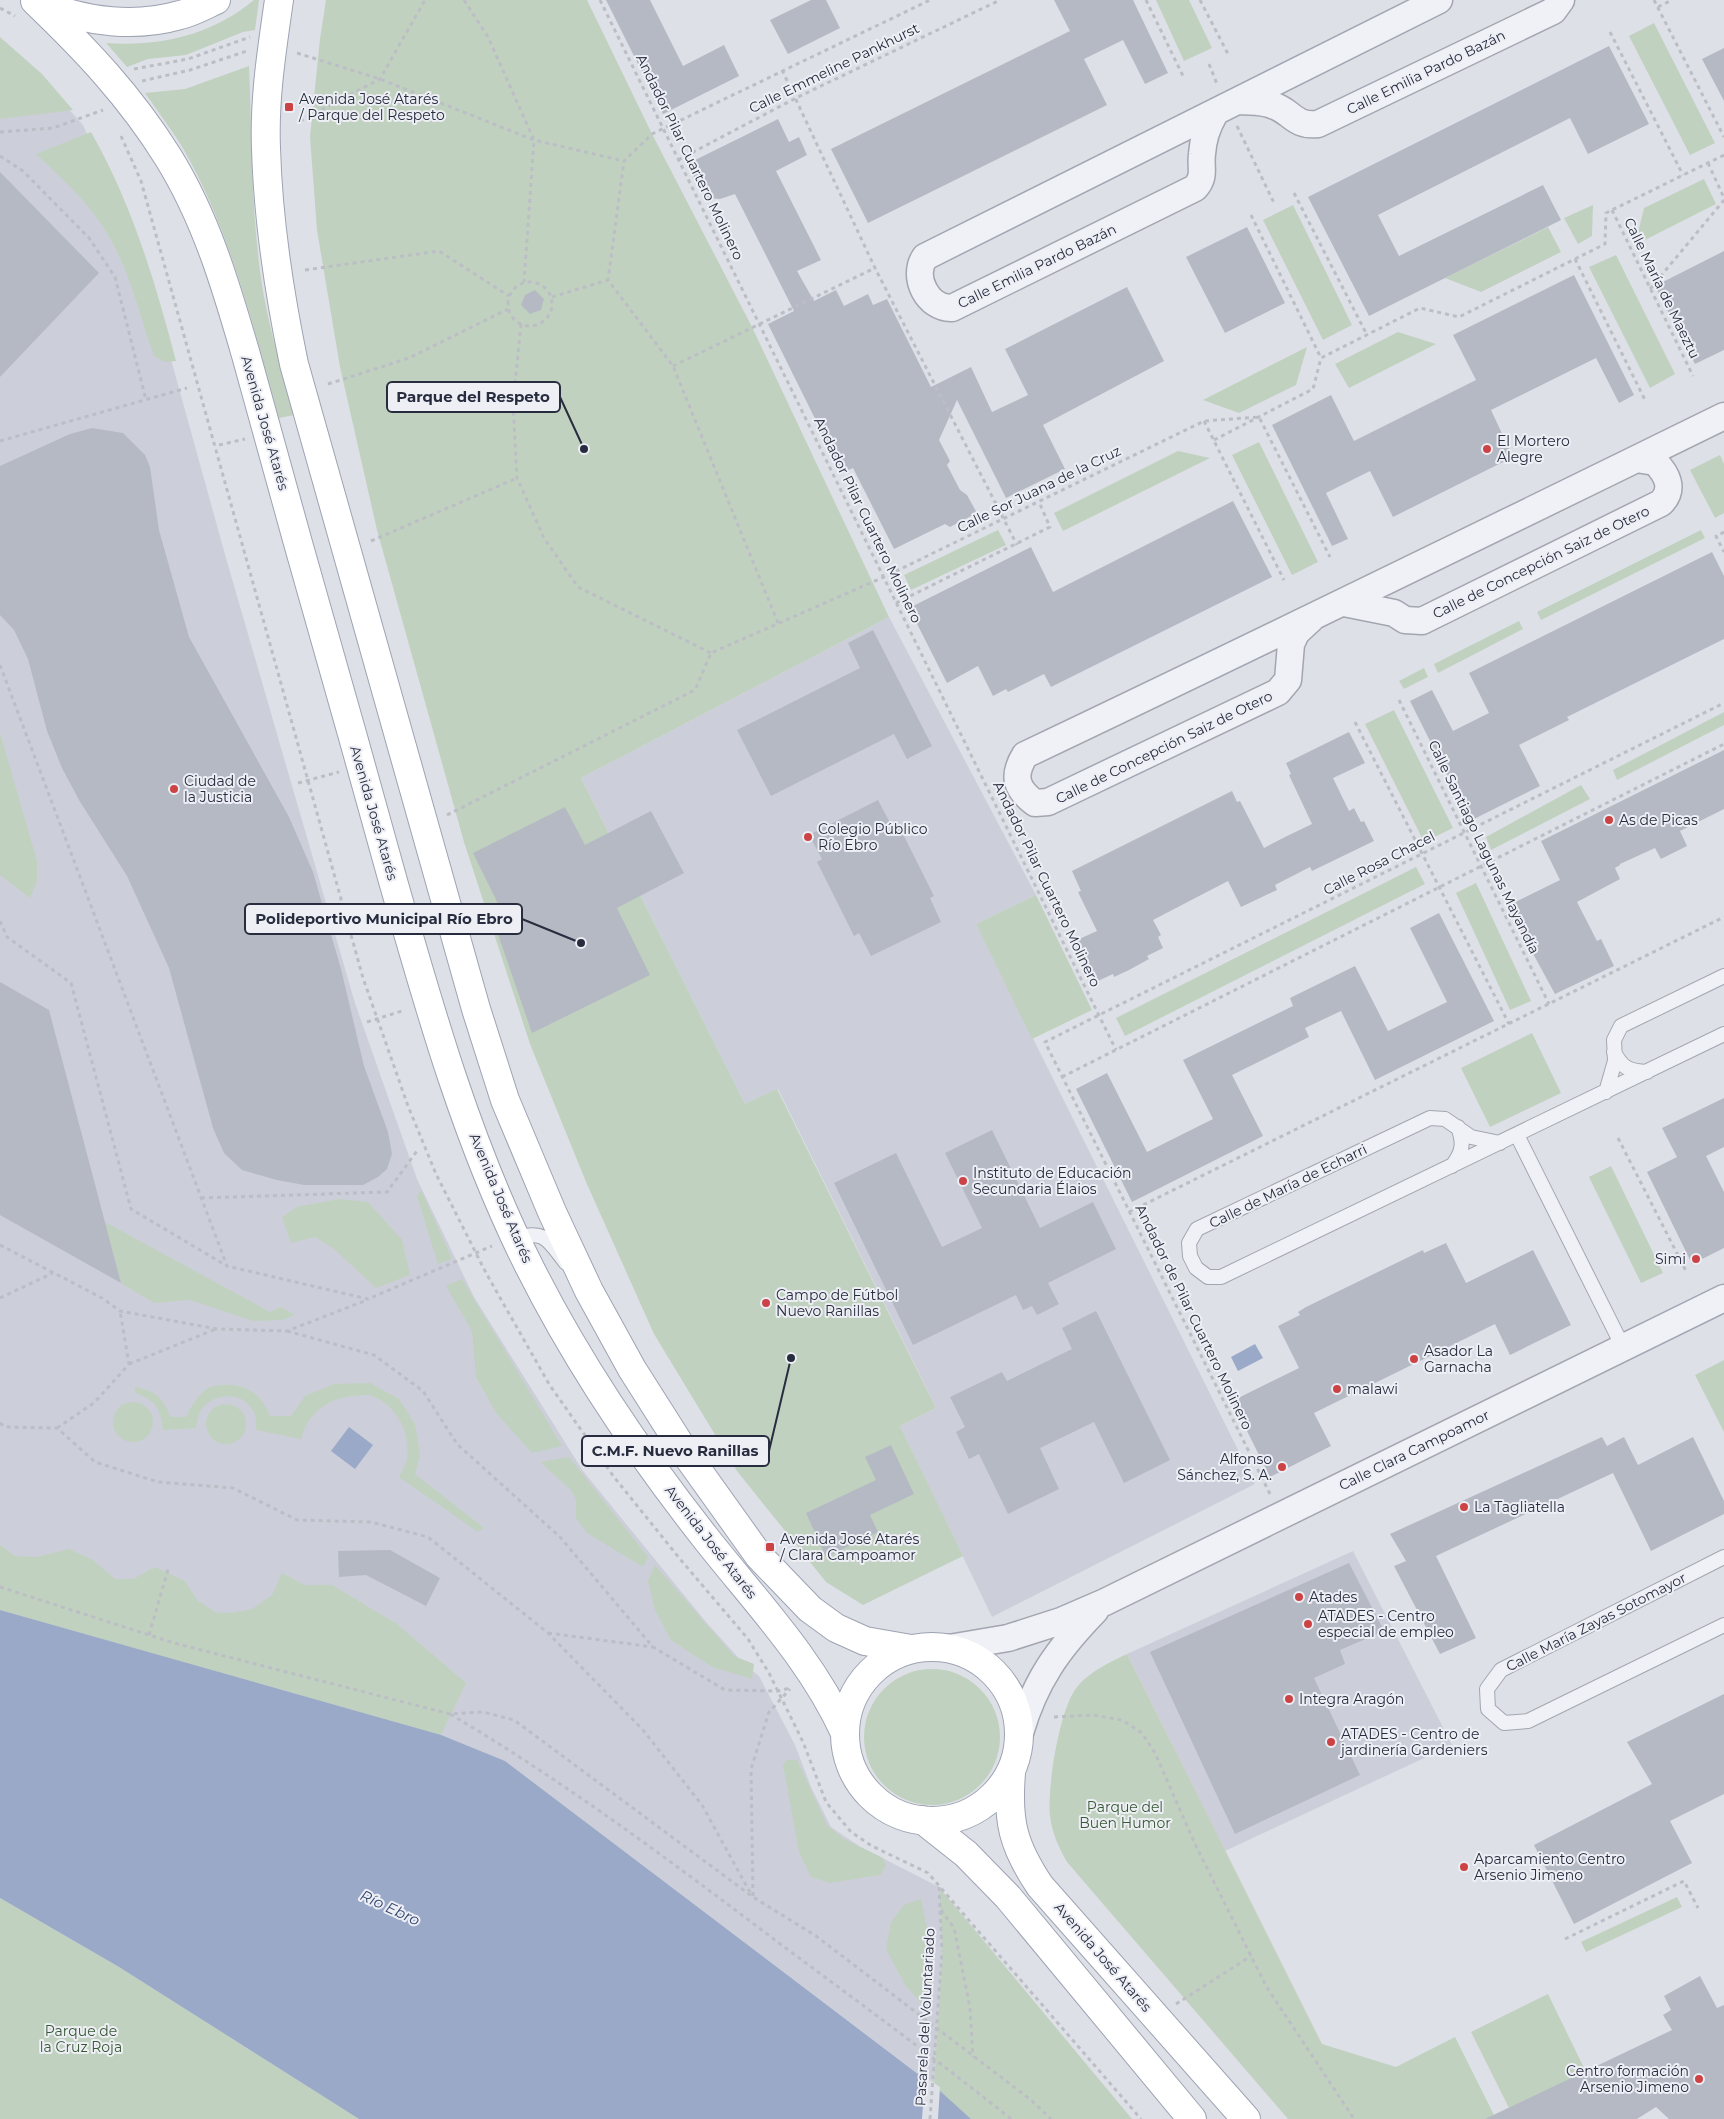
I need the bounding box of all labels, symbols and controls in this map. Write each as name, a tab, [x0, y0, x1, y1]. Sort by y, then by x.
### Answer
street label: Calle Emmeline Pankhurst	[746, 19, 922, 117]
street label: Calle Emilia Pardo Bazán	[1344, 26, 1508, 118]
street label: Andador Pilar Cuartero Molinero	[632, 51, 748, 263]
place label: Avenida José Atarés / Parque del Respeto	[298, 90, 445, 124]
marker: Avenida José Atarés / Parque del Respeto	[283, 101, 295, 113]
street label: Calle María de Maeztu	[1620, 215, 1704, 361]
street label: Calle Emilia Pardo Bazán	[955, 220, 1119, 312]
street label: Avenida José Atarés	[237, 354, 293, 493]
callout: Parque del Respeto	[387, 382, 560, 412]
text: Parque del Respeto	[396, 387, 550, 406]
street label: Andador Pilar Cuartero Molinero	[810, 414, 926, 626]
place label: El Mortero Alegre	[1497, 432, 1570, 466]
street label: Calle Sor Juana de la Cruz	[954, 441, 1124, 537]
marker: El Mortero Alegre	[1481, 443, 1493, 455]
street label: Calle de Concepción Saiz de Otero	[1429, 501, 1653, 623]
street label: Calle de Concepción Saiz de Otero	[1052, 686, 1276, 808]
street label: Calle Santiago Lagunas Mayandía	[1424, 737, 1544, 957]
street label: Avenida José Atarés	[346, 744, 402, 883]
place label: Ciudad de la Justicia	[184, 772, 256, 806]
street label: Andador Pilar Cuartero Molinero	[989, 778, 1105, 990]
marker: Ciudad de la Justicia	[168, 783, 180, 795]
place label: As de Picas	[1619, 811, 1698, 829]
marker: As de Picas	[1603, 814, 1615, 826]
place label: Colegio Público Río Ebro	[818, 820, 928, 854]
street label: Calle Rosa Chacel	[1320, 827, 1438, 899]
marker: Colegio Público Río Ebro	[802, 831, 814, 843]
callout: Polideportivo Municipal Río Ebro	[245, 904, 522, 934]
text: Polideportivo Municipal Río Ebro	[255, 909, 513, 928]
street label: Avenida José Atarés	[466, 1130, 537, 1266]
street label: Calle de María de Echarri	[1206, 1140, 1370, 1232]
place label: Instituto de Educación Secundaria Élaios	[973, 1164, 1132, 1198]
marker: Instituto de Educación Secundaria Élaios	[957, 1175, 969, 1187]
street label: Andador de Pilar Cuartero Molinero	[1131, 1201, 1257, 1433]
place label: Simi	[1655, 1250, 1686, 1268]
marker: Simi	[1690, 1253, 1702, 1265]
place label: Campo de Fútbol Nuevo Ranillas	[776, 1286, 898, 1320]
marker: Campo de Fútbol Nuevo Ranillas	[760, 1297, 772, 1309]
place label: Asador La Garnacha	[1424, 1342, 1493, 1376]
marker: Asador La Garnacha	[1408, 1353, 1420, 1365]
place label: malawi	[1347, 1380, 1398, 1398]
marker: malawi	[1331, 1383, 1343, 1395]
street label: Calle Clara Campoamor	[1336, 1406, 1493, 1494]
callout: C.M.F. Nuevo Ranillas	[582, 1436, 769, 1466]
text: C.M.F. Nuevo Ranillas	[592, 1441, 758, 1460]
place label: Alfonso Sánchez, S. A.	[1177, 1450, 1272, 1484]
marker: Alfonso Sánchez, S. A.	[1276, 1461, 1288, 1473]
street label: Avenida José Atarés	[661, 1482, 761, 1603]
place label: La Tagliatella	[1474, 1498, 1565, 1516]
marker: La Tagliatella	[1458, 1501, 1470, 1513]
place label: Avenida José Atarés / Clara Campoamor	[779, 1530, 919, 1564]
marker: Avenida José Atarés / Clara Campoamor	[764, 1541, 776, 1553]
street label: Calle María Zayas Sotomayor	[1503, 1568, 1689, 1675]
place label: Atades	[1309, 1588, 1358, 1606]
marker: Atades	[1293, 1591, 1305, 1603]
place label: ATADES - Centro especial de empleo	[1318, 1607, 1454, 1641]
marker: ATADES - Centro especial de empleo	[1302, 1618, 1314, 1630]
place label: Integra Aragón	[1299, 1690, 1404, 1708]
marker: Integra Aragón	[1283, 1693, 1295, 1705]
place label: ATADES - Centro de jardinería Gardeniers	[1339, 1725, 1488, 1759]
marker: ATADES - Centro de jardinería Gardeniers	[1325, 1736, 1337, 1748]
park label: Parque del Buen Humor	[1079, 1798, 1171, 1832]
place label: Aparcamiento Centro Arsenio Jimeno	[1474, 1850, 1625, 1884]
marker: Aparcamiento Centro Arsenio Jimeno	[1458, 1861, 1470, 1873]
water label: Río Ebro	[357, 1885, 423, 1930]
street label: Avenida José Atarés	[1051, 1899, 1156, 2016]
street label: Pasarela del Voluntariado	[911, 1927, 939, 2106]
park label: Parque de la Cruz Roja	[40, 2022, 122, 2056]
place label: Centro formación Arsenio Jimeno	[1566, 2062, 1689, 2096]
marker: Centro formación Arsenio Jimeno	[1693, 2073, 1705, 2085]

